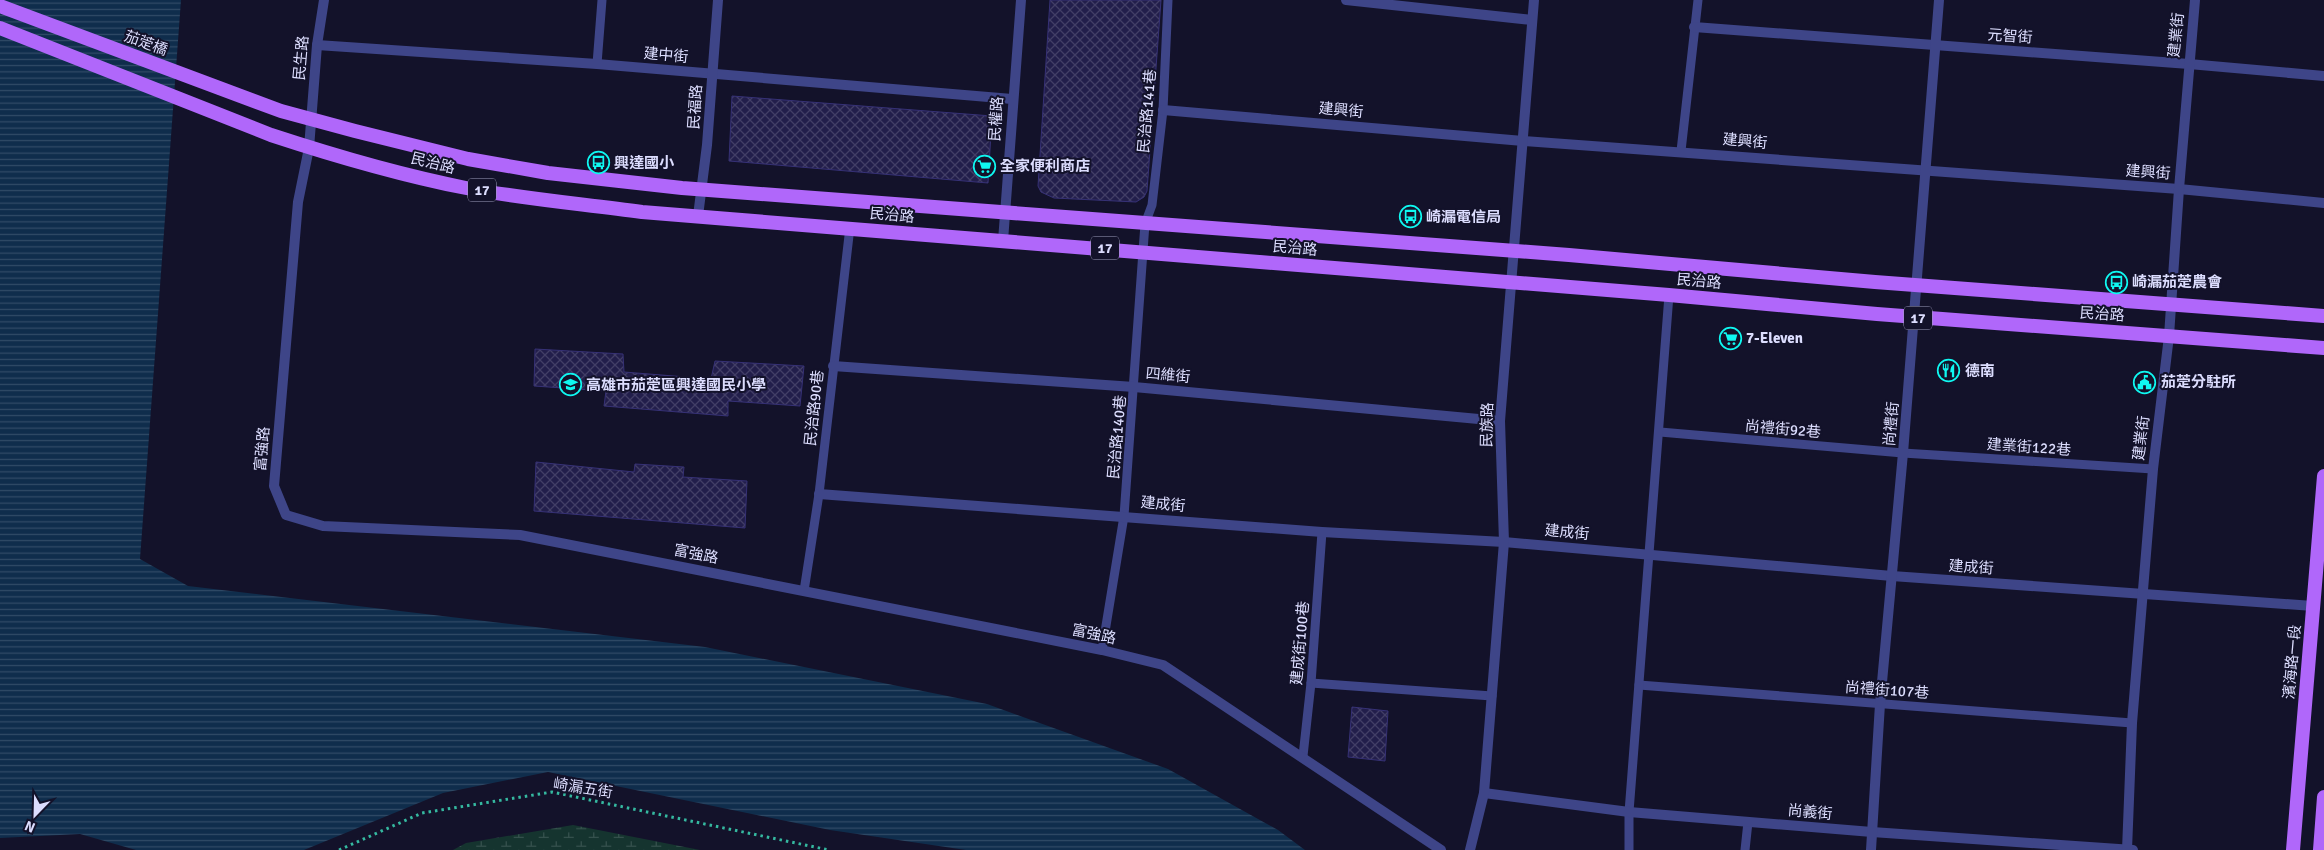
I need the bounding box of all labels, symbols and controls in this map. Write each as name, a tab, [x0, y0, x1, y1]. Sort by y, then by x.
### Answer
street label: 建業街	[2165, 12, 2187, 58]
street label: 元智街	[1987, 25, 2033, 47]
street label: 茄萣橋	[122, 27, 170, 59]
street label: 民生路	[290, 35, 312, 81]
street label: 建中街	[643, 44, 689, 66]
street label: 民治路141巷	[1134, 68, 1160, 154]
street label: 民福路	[684, 84, 706, 130]
street label: 民權路	[985, 96, 1007, 142]
street label: 建興街	[1318, 99, 1364, 121]
street label: 建興街	[1722, 130, 1768, 152]
street label: 民治路	[409, 149, 457, 177]
bus stop icon: 興達國小	[586, 151, 610, 175]
place label: 興達國小	[614, 154, 675, 172]
supermarket icon: 全家便利商店	[972, 154, 996, 178]
place label: 全家便利商店	[1000, 157, 1090, 175]
street label: 建興街	[2125, 161, 2171, 183]
road number: 17	[468, 178, 496, 202]
street label: 民治路	[869, 204, 915, 226]
bus stop icon: 崎漏電信局	[1398, 205, 1422, 229]
place label: 崎漏電信局	[1426, 208, 1501, 226]
road number: 17	[1091, 237, 1119, 260]
street label: 民治路	[1272, 237, 1318, 259]
street label: 民治路	[1676, 270, 1722, 292]
bus stop icon: 崎漏茄萣農會	[2104, 270, 2128, 294]
place label: 崎漏茄萣農會	[2132, 273, 2222, 291]
street label: 民治路	[2079, 303, 2125, 325]
road number: 17	[1904, 306, 1932, 330]
supermarket icon: 7-Eleven	[1718, 326, 1742, 350]
place label: 7-Eleven	[1746, 329, 1803, 347]
restaurant icon: 德南	[1937, 359, 1961, 383]
place label: 德南	[1965, 362, 1995, 380]
street label: 四維街	[1145, 364, 1191, 386]
street label: 民治路90巷	[801, 369, 827, 447]
public building icon: 茄萣分駐所	[2133, 370, 2157, 394]
school or university icon: 高雄市茄萣區興達國民小學	[558, 373, 582, 397]
place label: 茄萣分駐所	[2161, 373, 2236, 391]
place label: 高雄市茄萣區興達國民小學	[586, 376, 766, 394]
street label: 民治路140巷	[1104, 394, 1130, 480]
street label: 尚禮街	[1880, 401, 1902, 447]
street label: 民族路	[1478, 402, 1496, 448]
street label: 建業街	[2129, 415, 2153, 461]
street label: 尚禮街92巷	[1744, 417, 1822, 441]
street label: 富強路	[251, 426, 273, 472]
street label: 建業街122巷	[1986, 435, 2072, 459]
street label: 建成街	[1140, 493, 1186, 515]
street label: 建成街	[1544, 521, 1590, 543]
street label: 富強路	[672, 541, 720, 567]
street label: 建成街	[1948, 556, 1994, 578]
street label: 建成街100巷	[1287, 600, 1313, 686]
street label: 富強路	[1070, 621, 1118, 647]
street label: 濱海路一段	[2280, 624, 2304, 700]
street label: 尚禮街107巷	[1844, 678, 1930, 702]
street label: 崎漏五街	[552, 774, 614, 802]
north arrow	[10, 790, 60, 840]
street label: 尚義街	[1787, 801, 1833, 823]
text: N	[22, 817, 38, 836]

